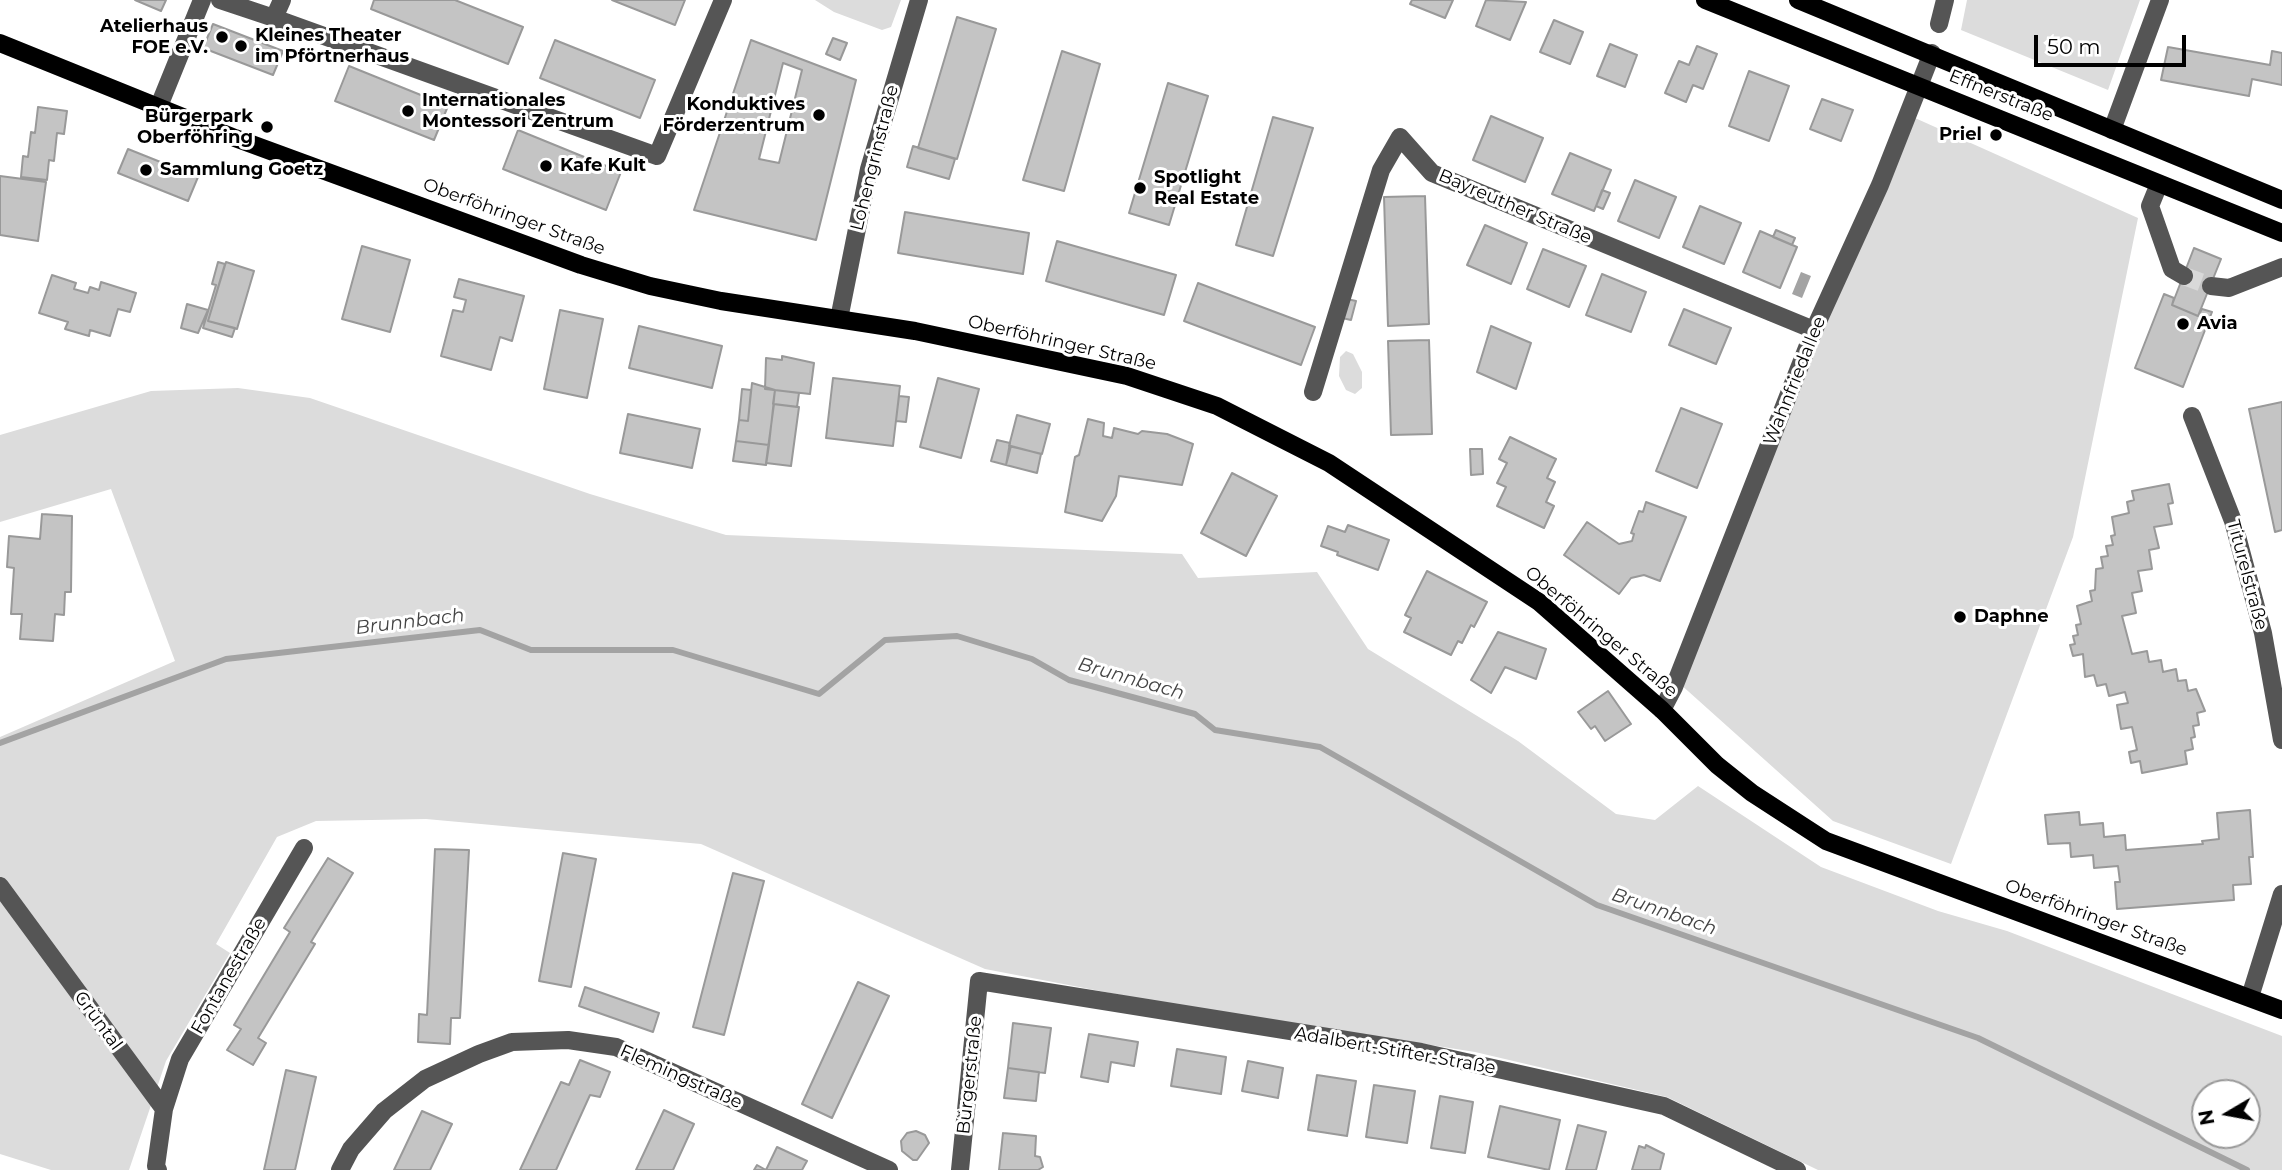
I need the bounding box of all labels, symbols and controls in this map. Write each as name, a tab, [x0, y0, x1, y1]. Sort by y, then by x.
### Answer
place label: Atelierhaus FOE e.V.	[100, 16, 208, 58]
scale bar	[2037, 21, 2189, 65]
place label: Kleines Theater im Pförtnerhaus	[255, 25, 409, 68]
marker: Atelierhaus FOE e.V.	[214, 29, 230, 45]
text: 50 m	[2047, 34, 2101, 59]
marker: Kleines Theater im Pförtnerhaus	[233, 38, 249, 54]
street label: Effnerstraße	[1946, 65, 2056, 127]
street label: Lohengrinstraße	[846, 83, 904, 233]
place label: Internationales Montessori Zentrum	[422, 90, 614, 132]
place label: Konduktives Förderzentrum	[662, 94, 805, 136]
marker: Internationales Montessori Zentrum	[400, 103, 416, 119]
place label: Bürgerpark Oberföhring	[137, 106, 253, 148]
marker: Konduktives Förderzentrum	[811, 107, 827, 123]
marker: Bürgerpark Oberföhring	[259, 119, 275, 135]
place label: Priel	[1939, 124, 1982, 146]
marker: Priel	[1988, 127, 2004, 143]
place label: Kafe Kult	[560, 155, 646, 177]
marker: Kafe Kult	[538, 158, 554, 174]
place label: Sammlung Goetz	[160, 159, 323, 181]
marker: Sammlung Goetz	[138, 162, 154, 178]
street label: Bayreuther Straße	[1435, 165, 1595, 249]
place label: Spotlight Real Estate	[1154, 167, 1259, 210]
street label: Oberföhringer Straße	[420, 174, 608, 260]
marker: Spotlight Real Estate	[1132, 180, 1148, 196]
street label: Oberföhringer Straße	[966, 311, 1158, 375]
street label: Wahnfriedallee	[1759, 313, 1831, 449]
place label: Avia	[2197, 313, 2238, 335]
marker: Avia	[2175, 316, 2191, 332]
street label: Titurelstraße	[2222, 518, 2272, 632]
street label: Oberföhringer Straße	[1520, 562, 1682, 702]
water label: Brunnbach	[354, 604, 466, 640]
place label: Daphne	[1974, 606, 2049, 628]
marker: Daphne	[1952, 609, 1968, 625]
water label: Brunnbach	[1075, 653, 1187, 705]
street label: Oberföhringer Straße	[2002, 875, 2190, 961]
water label: Brunnbach	[1608, 883, 1720, 941]
street label: Fontanestraße	[187, 914, 271, 1038]
street label: Grüntal	[69, 987, 127, 1055]
street label: Bürgerstraße	[953, 1015, 987, 1135]
street label: Adalbert-Stifter-Straße	[1293, 1023, 1497, 1079]
street label: Flemingstraße	[616, 1040, 746, 1114]
north arrow	[2191, 1079, 2261, 1149]
text: N	[2194, 1108, 2219, 1127]

